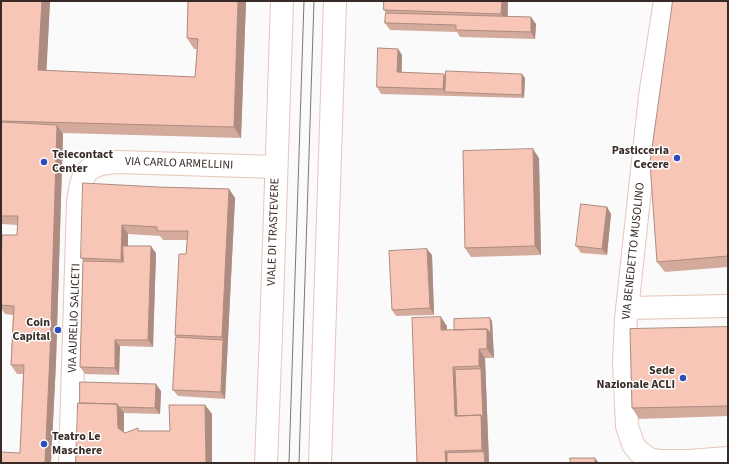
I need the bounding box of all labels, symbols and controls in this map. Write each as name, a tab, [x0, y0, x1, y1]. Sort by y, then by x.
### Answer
place label: Pasticceria Cecere	[612, 144, 669, 172]
place label: Telecontact Center	[52, 148, 113, 176]
marker: Pasticceria Cecere	[672, 153, 682, 163]
street label: VIA CARLO ARMELLINI	[125, 155, 233, 173]
marker: Telecontact Center	[39, 157, 49, 167]
street label: VIALE DI TRASTEVERE	[265, 178, 283, 286]
street label: VIA BENEDETTO MUSOLINO	[620, 182, 648, 320]
street label: VIA AURELIO SALICETI	[66, 263, 84, 373]
place label: Coin Capital	[12, 316, 50, 344]
marker: Coin Capital	[53, 325, 63, 335]
place label: Sede Nazionale ACLI	[596, 364, 675, 392]
marker: Sede Nazionale ACLI	[678, 373, 688, 383]
place label: Teatro Le Maschere	[52, 430, 102, 458]
marker: Teatro Le Maschere	[39, 439, 49, 449]

